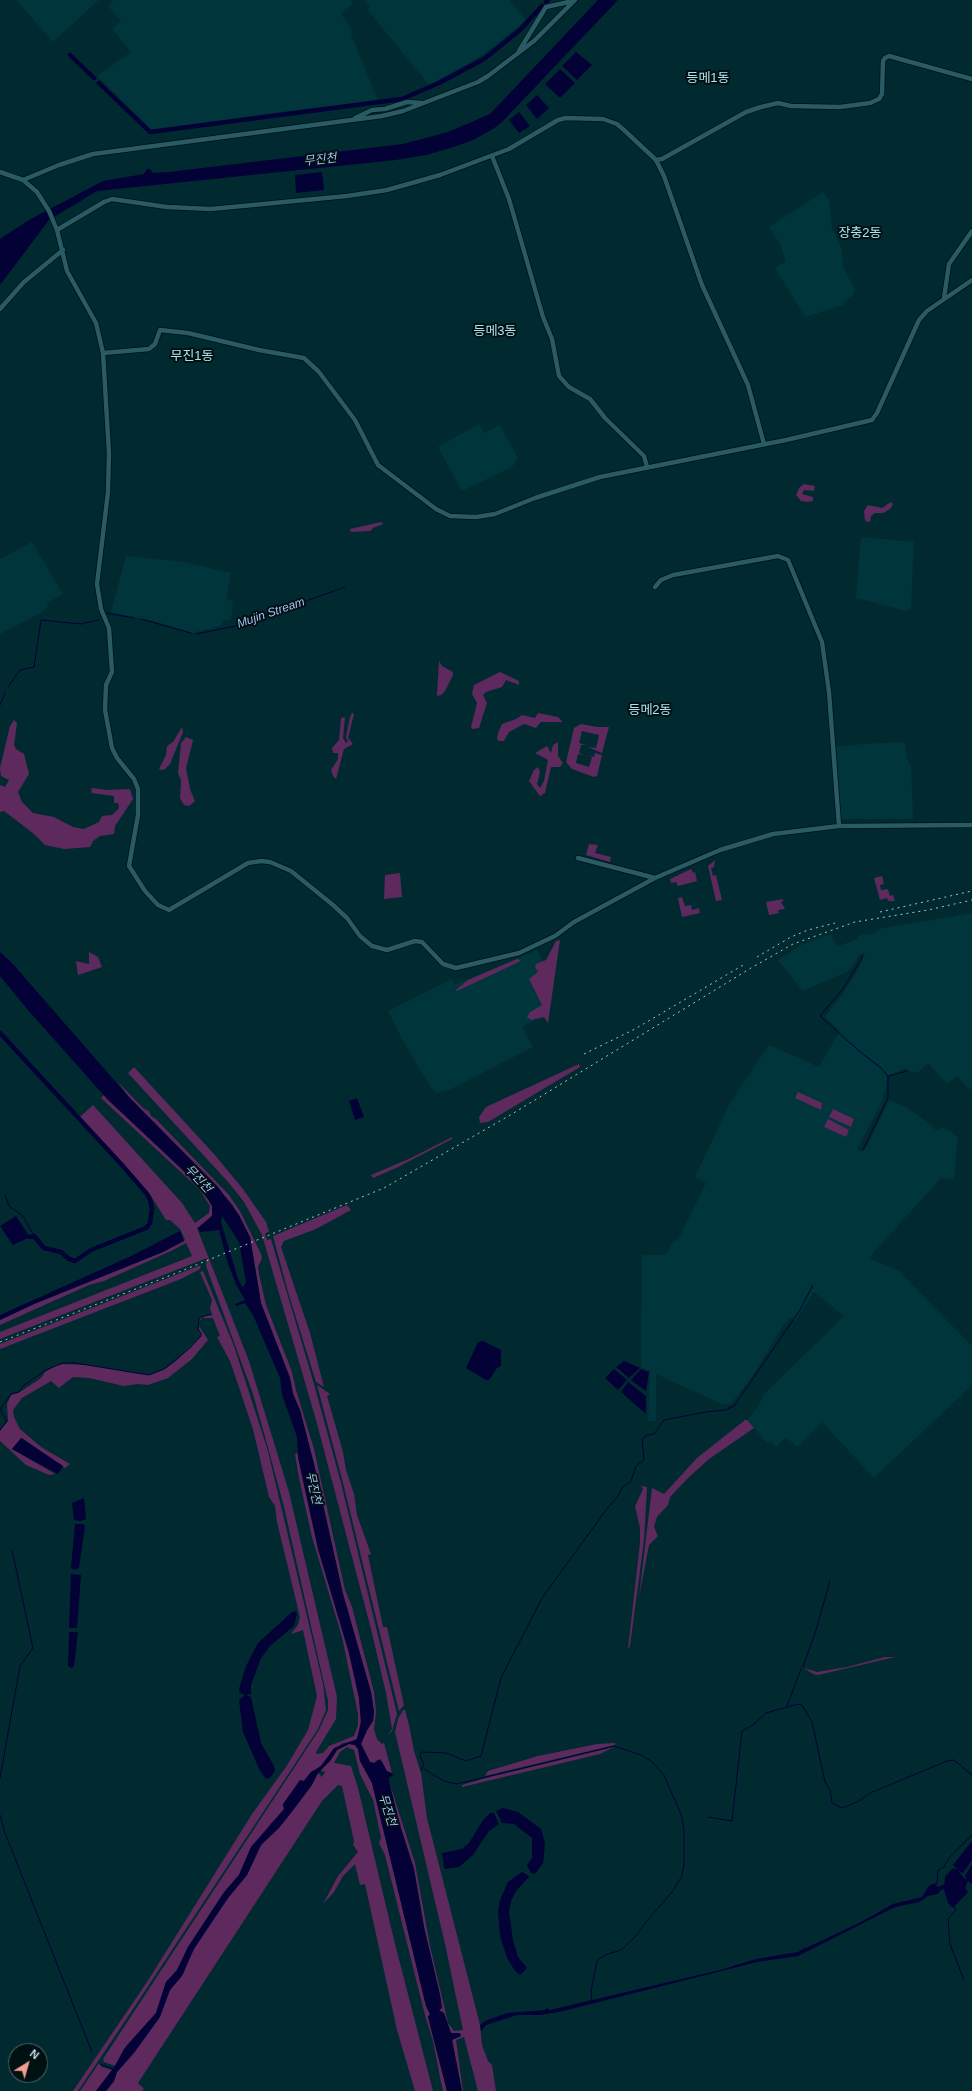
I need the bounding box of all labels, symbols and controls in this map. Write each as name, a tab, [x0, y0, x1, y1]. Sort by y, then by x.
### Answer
district label: 등메1동	[686, 70, 730, 86]
water label: 무진천	[303, 151, 337, 169]
district label: 장충2동	[838, 225, 882, 241]
district label: 등메3동	[473, 323, 517, 339]
district label: 무진1동	[170, 348, 214, 364]
water label: Mujin Stream	[235, 595, 307, 631]
district label: 등메2동	[628, 702, 672, 718]
water label: 무진천	[181, 1162, 215, 1196]
water label: 무진천	[303, 1470, 323, 1506]
water label: 무진천	[375, 1792, 399, 1828]
north arrow	[8, 2043, 48, 2083]
text: N	[28, 2047, 41, 2061]

